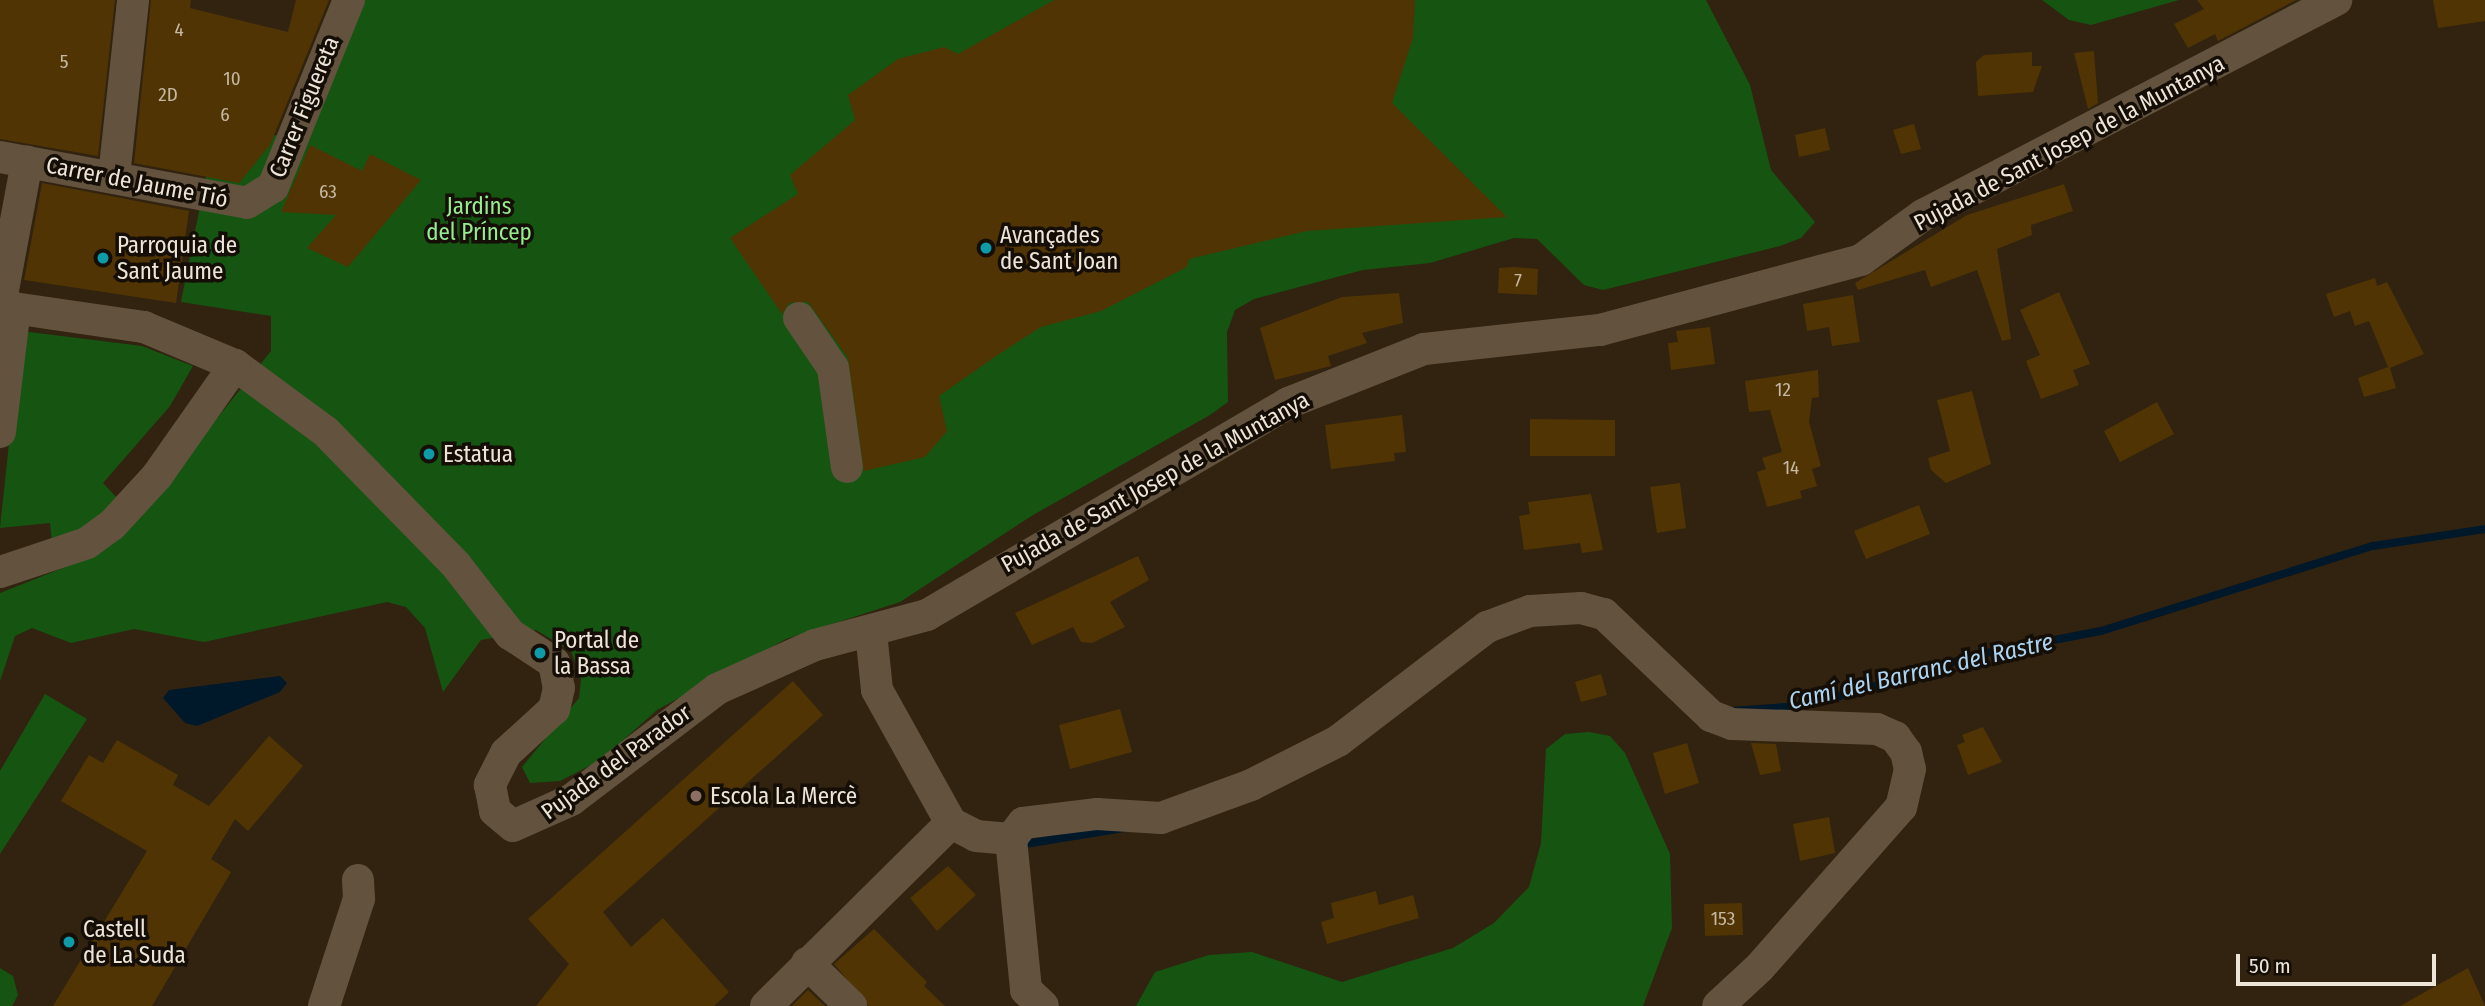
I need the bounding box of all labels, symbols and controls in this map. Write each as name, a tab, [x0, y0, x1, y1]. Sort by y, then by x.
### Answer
house number: 4	[174, 19, 184, 41]
street label: Carrer Figuereta	[263, 33, 345, 181]
street label: Pujada de Sant Josep de la Muntanya	[1909, 49, 2229, 237]
house number: 5	[60, 51, 68, 73]
house number: 10	[223, 68, 241, 90]
house number: 2D	[158, 84, 178, 106]
house number: 6	[220, 104, 230, 126]
street label: Carrer de Jaume Tió	[44, 151, 230, 213]
house number: 63	[319, 181, 337, 203]
park label: Jardins del Príncep	[426, 192, 532, 246]
place label: Avançades de Sant Joan	[1000, 221, 1118, 275]
place label: Parroquia de Sant Jaume	[117, 231, 237, 285]
marker: Avançades de Sant Joan	[978, 240, 994, 256]
marker: Parroquia de Sant Jaume	[95, 250, 111, 266]
house number: 7	[1514, 270, 1522, 292]
house number: 12	[1775, 379, 1791, 401]
street label: Pujada de Sant Josep de la Muntanya	[996, 386, 1314, 578]
place label: Estatua	[443, 440, 513, 468]
marker: Estatua	[421, 446, 437, 462]
house number: 14	[1783, 457, 1799, 479]
place label: Portal de la Bassa	[554, 626, 639, 680]
water label: Camí del Barranc del Rastre	[1786, 628, 2056, 716]
marker: Portal de la Bassa	[532, 645, 548, 661]
street label: Pujada del Parador	[536, 699, 696, 825]
place label: Escola La Mercè	[710, 782, 857, 810]
marker: Escola La Mercè	[688, 788, 704, 804]
house number: 153	[1711, 908, 1735, 930]
place label: Castell de La Suda	[83, 915, 186, 969]
marker: Castell de La Suda	[61, 934, 77, 950]
scale bar	[2240, 940, 2440, 984]
text: 50 m	[2249, 953, 2291, 979]

